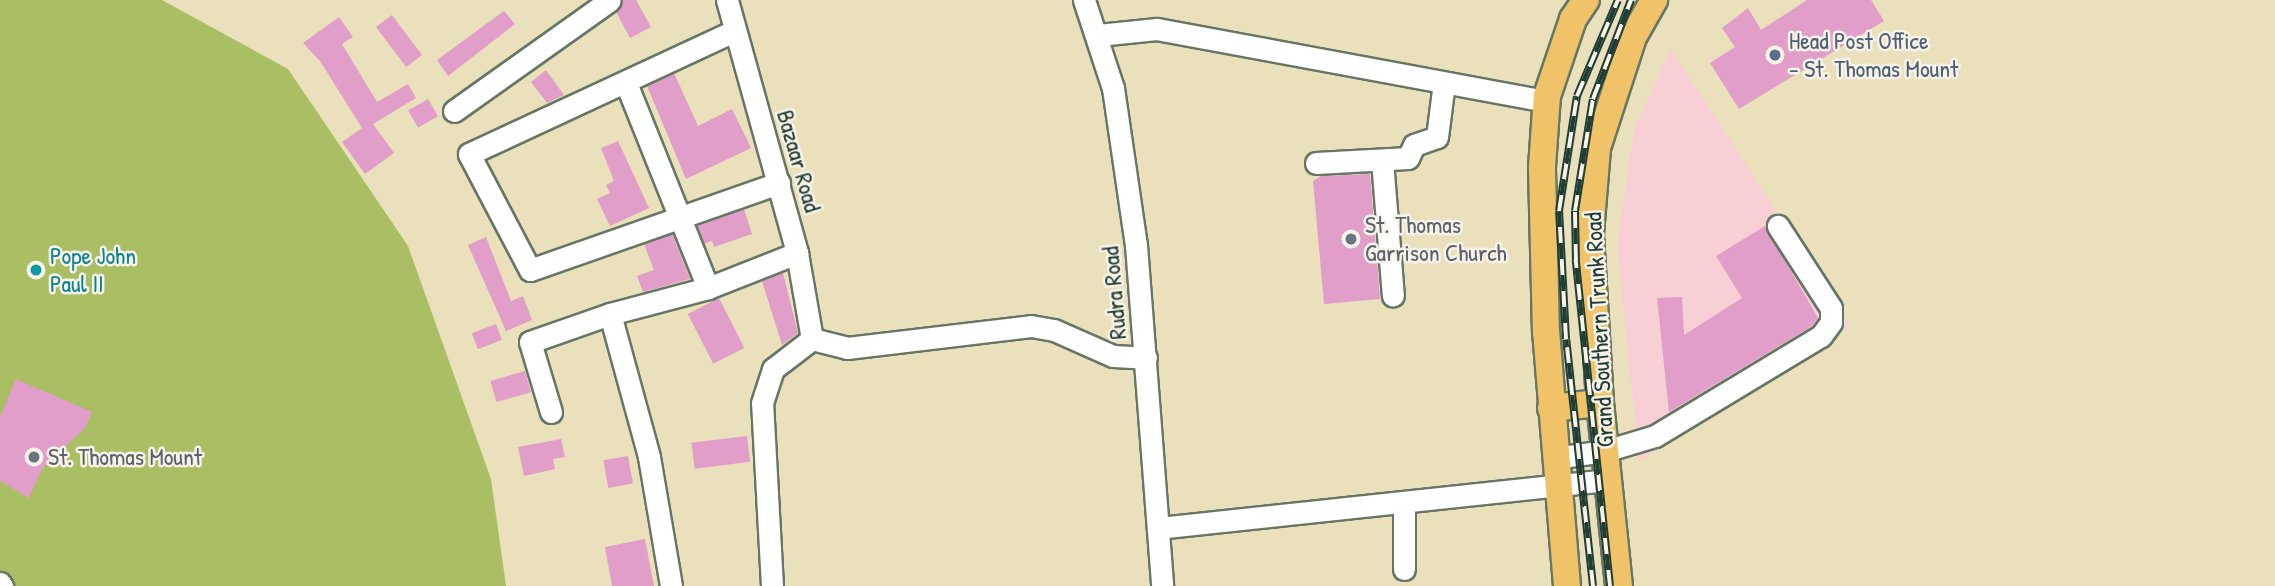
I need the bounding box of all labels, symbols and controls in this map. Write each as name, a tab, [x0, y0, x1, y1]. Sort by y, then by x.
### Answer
place label: Head Post Office - St. Thomas Mount	[1789, 27, 1958, 83]
marker: Head Post Office - St. Thomas Mount	[1767, 47, 1783, 63]
street label: Bazaar Road	[771, 107, 827, 215]
place label: St. Thomas Garrison Church	[1365, 211, 1507, 267]
street label: Grand Southern Trunk Road	[1578, 212, 1620, 448]
marker: St. Thomas Garrison Church	[1343, 231, 1359, 247]
place label: Pope John Paul II	[50, 242, 136, 298]
street label: Rudra Road	[1096, 245, 1132, 341]
marker: Pope John Paul II	[28, 262, 44, 278]
place label: St. Thomas Mount	[48, 443, 202, 471]
marker: St. Thomas Mount	[26, 449, 42, 465]

